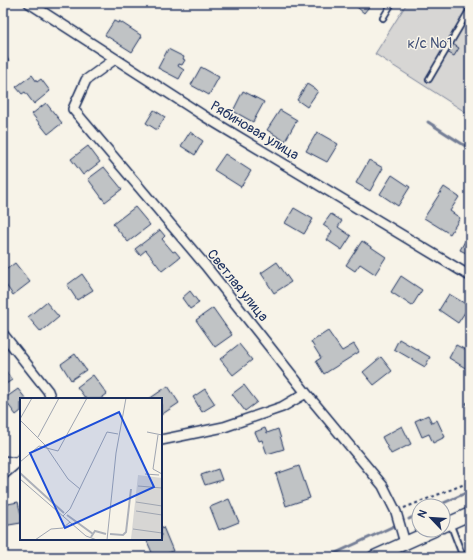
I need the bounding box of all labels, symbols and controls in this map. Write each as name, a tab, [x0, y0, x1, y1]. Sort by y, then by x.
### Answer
park label: к/с №1	[408, 35, 452, 52]
street label: Рябиновая улица	[207, 97, 302, 164]
street label: Светлая улица	[203, 246, 272, 325]
inset map	[20, 398, 162, 540]
north arrow	[411, 498, 451, 538]
text: N	[415, 507, 430, 520]

